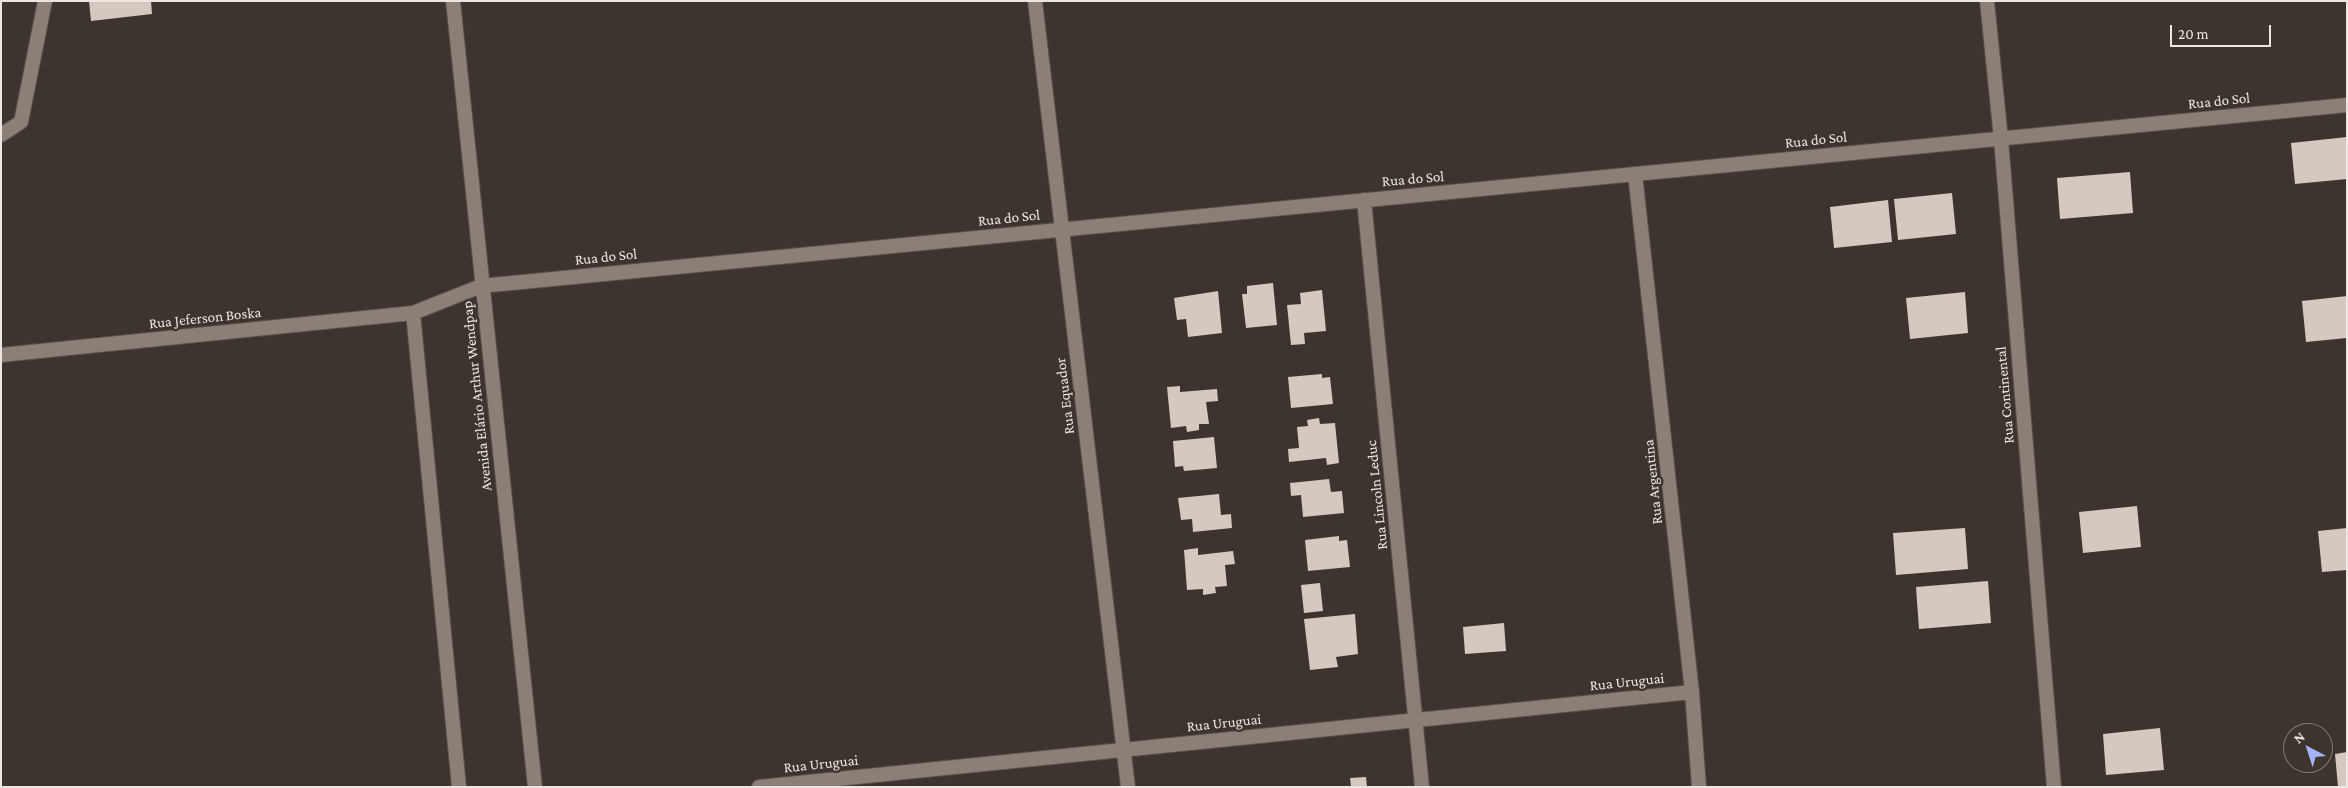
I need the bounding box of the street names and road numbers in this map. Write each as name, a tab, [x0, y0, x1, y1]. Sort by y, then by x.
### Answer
street label: Rua do Sol	[2187, 89, 2251, 113]
street label: Rua do Sol	[1784, 128, 1848, 152]
street label: Rua do Sol	[1381, 167, 1445, 191]
street label: Rua do Sol	[977, 206, 1041, 230]
street label: Rua do Sol	[574, 245, 638, 269]
street label: Avenida Elário Arthur Wendpap	[458, 300, 496, 492]
street label: Rua Jeferson Boska	[148, 303, 262, 333]
street label: Rua Continental	[1992, 346, 2018, 444]
street label: Rua Equador	[1051, 357, 1079, 435]
street label: Rua Lincoln Leduc	[1362, 439, 1392, 551]
street label: Rua Argentina	[1640, 439, 1666, 525]
street label: Rua Uruguai	[1589, 669, 1665, 695]
street label: Rua Uruguai	[1186, 710, 1262, 736]
street label: Rua Uruguai	[783, 751, 859, 777]

